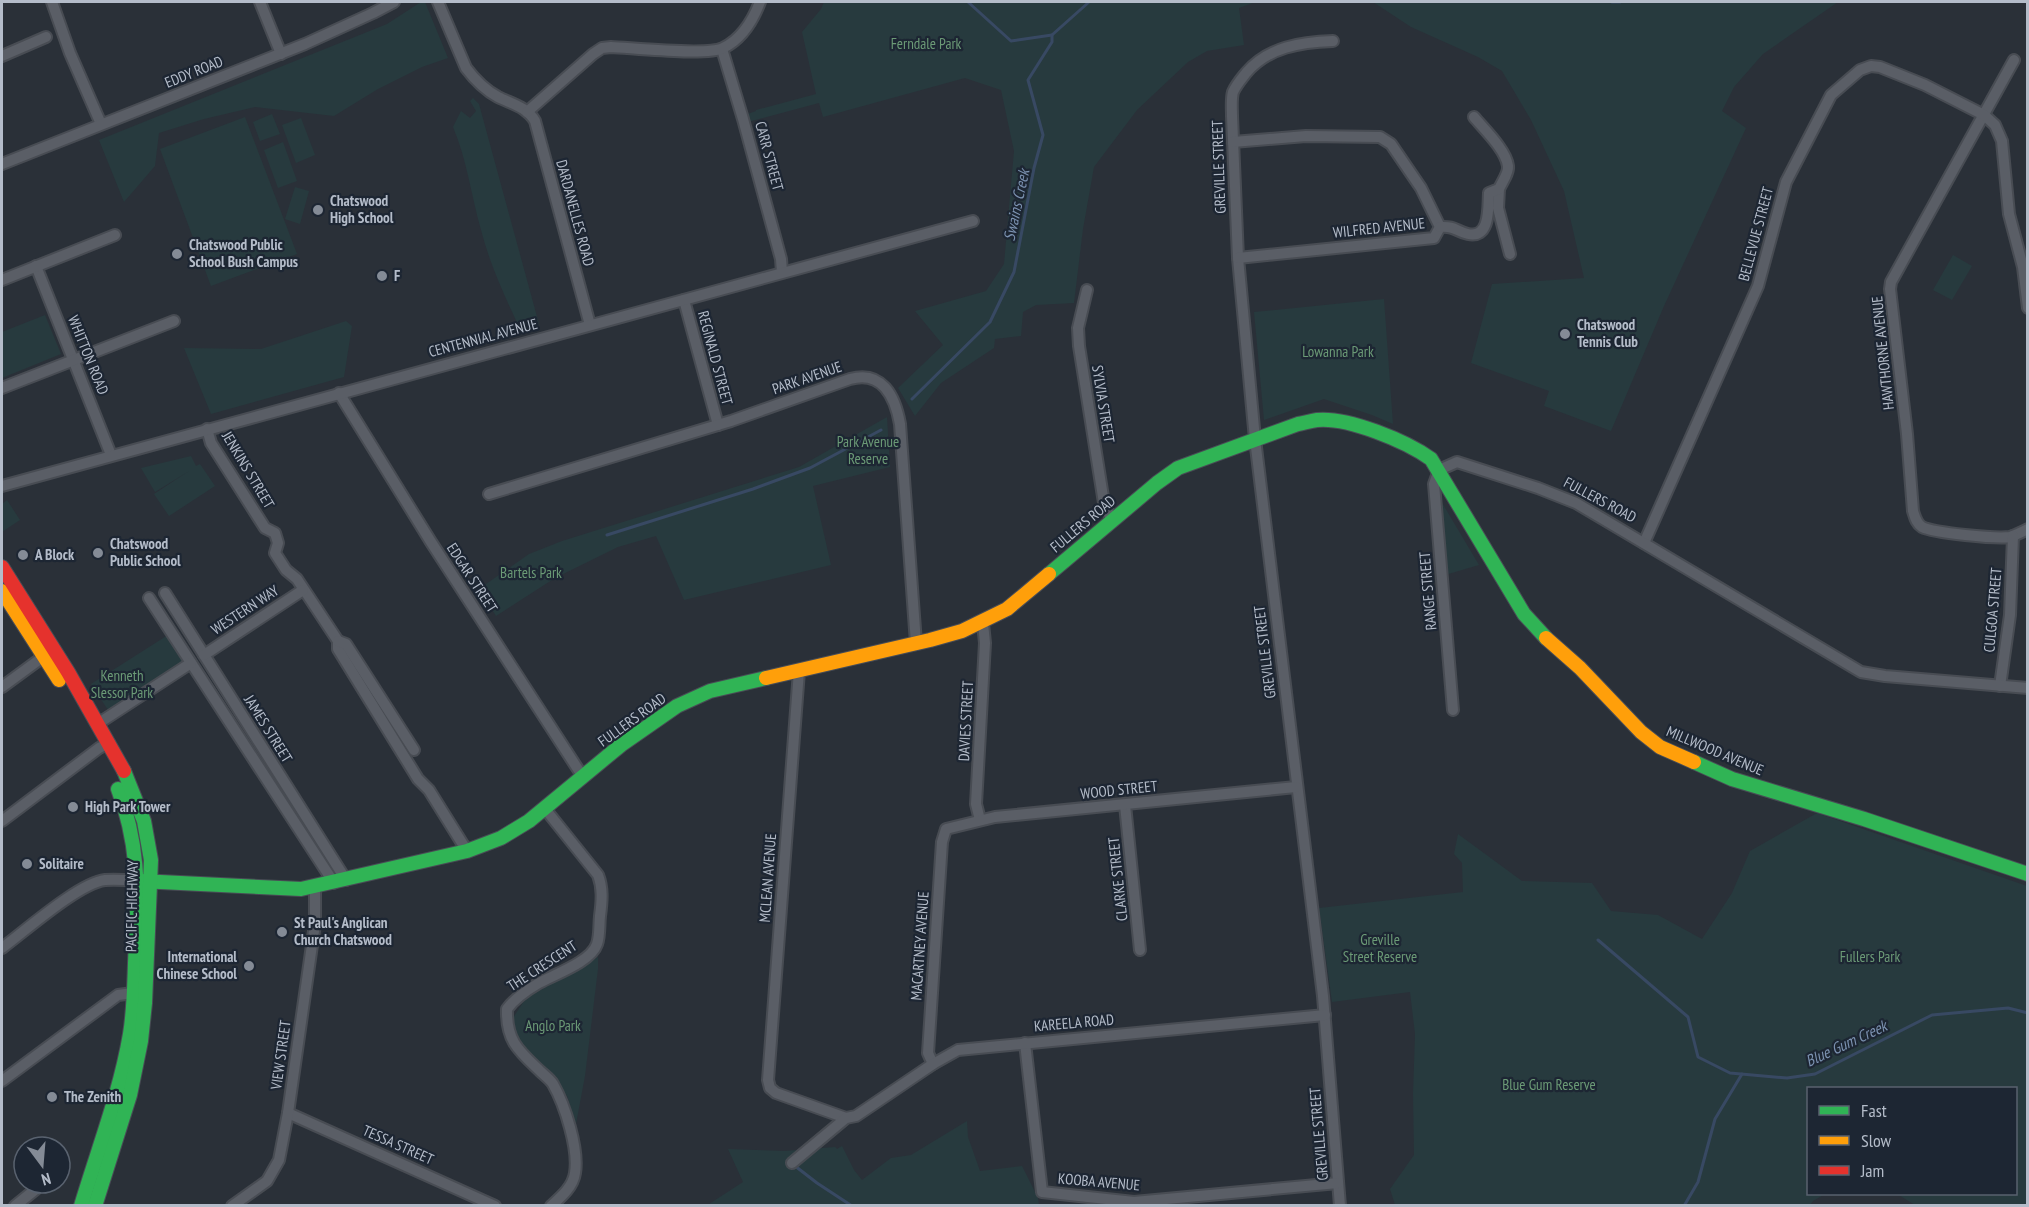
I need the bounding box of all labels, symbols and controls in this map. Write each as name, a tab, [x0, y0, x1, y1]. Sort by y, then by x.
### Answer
park label: Ferndale Park	[891, 34, 962, 53]
street label: EDDY ROAD	[162, 51, 226, 92]
street label: CARR STREET	[751, 119, 788, 193]
street label: GREVILLE STREET	[1207, 120, 1230, 214]
street label: DARDANELLES ROAD	[552, 158, 599, 268]
water label: Swains Creek	[999, 166, 1034, 243]
street label: BELLEVUE STREET	[1734, 184, 1777, 283]
place label: Chatswood High School	[330, 191, 394, 227]
marker: Chatswood High School	[311, 203, 325, 217]
street label: WILFRED AVENUE	[1332, 213, 1426, 242]
place label: Chatswood Public School Bush Campus	[189, 235, 298, 271]
marker: Chatswood Public School Bush Campus	[170, 247, 184, 261]
place label: F	[394, 266, 400, 285]
marker: F	[375, 269, 389, 283]
street label: HAWTHORNE AVENUE	[1867, 295, 1898, 411]
street label: REGINALD STREET	[694, 309, 737, 407]
street label: WHITTON ROAD	[64, 312, 113, 397]
street label: CENTENNIAL AVENUE	[426, 314, 539, 361]
place label: Chatswood Tennis Club	[1577, 315, 1638, 351]
marker: Chatswood Tennis Club	[1558, 327, 1572, 341]
park label: Lowanna Park	[1302, 342, 1374, 361]
street label: PARK AVENUE	[770, 357, 844, 398]
street label: SYLVIA STREET	[1088, 364, 1119, 444]
street label: JENKINS STREET	[217, 427, 279, 512]
park label: Park Avenue Reserve	[837, 432, 899, 468]
street label: FULLERS ROAD	[1561, 473, 1640, 527]
street label: FULLERS ROAD	[1046, 491, 1119, 556]
place label: Chatswood Public School	[110, 534, 181, 570]
street label: EDGAR STREET	[443, 539, 502, 616]
place label: A Block	[34, 545, 75, 564]
marker: Chatswood Public School	[91, 546, 105, 560]
marker: A Block	[16, 548, 30, 562]
street label: RANGE STREET	[1415, 551, 1440, 631]
park label: Bartels Park	[500, 563, 562, 582]
street label: CULGOA STREET	[1979, 566, 2006, 653]
street label: WESTERN WAY	[207, 581, 282, 639]
street label: GREVILLE STREET	[1249, 604, 1280, 700]
park label: Kenneth Slessor Park	[91, 666, 153, 702]
street label: DAVIES STREET	[954, 680, 977, 762]
street label: FULLERS ROAD	[594, 689, 669, 751]
street label: JAMES STREET	[240, 691, 297, 766]
street label: MILLWOOD AVENUE	[1664, 722, 1767, 780]
street label: WOOD STREET	[1080, 776, 1159, 803]
place label: High Park Tower	[85, 797, 171, 816]
marker: High Park Tower	[66, 800, 80, 814]
street label: MCLEAN AVENUE	[755, 833, 780, 923]
street label: CLARKE STREET	[1104, 836, 1131, 922]
place label: Solitaire	[39, 854, 84, 873]
marker: Solitaire	[20, 857, 34, 871]
street label: PACIFIC HIGHWAY	[121, 860, 142, 952]
street label: MACARTNEY AVENUE	[906, 891, 933, 1001]
place label: St Paul's Anglican Church Chatswood	[294, 913, 392, 949]
marker: St Paul's Anglican Church Chatswood	[275, 925, 289, 939]
park label: Greville Street Reserve	[1343, 930, 1417, 966]
street label: THE CRESCENT	[503, 936, 580, 995]
place label: International Chinese School	[157, 947, 237, 983]
park label: Fullers Park	[1840, 947, 1900, 966]
marker: International Chinese School	[242, 959, 256, 973]
street label: KAREELA ROAD	[1033, 1010, 1115, 1035]
water label: Blue Gum Creek	[1802, 1015, 1892, 1071]
park label: Anglo Park	[525, 1016, 581, 1035]
street label: VIEW STREET	[266, 1019, 295, 1092]
park label: Blue Gum Reserve	[1502, 1075, 1596, 1094]
street label: GREVILLE STREET	[1305, 1086, 1332, 1181]
place label: The Zenith	[64, 1087, 121, 1106]
legend	[1807, 1087, 2017, 1195]
marker: The Zenith	[45, 1090, 59, 1104]
text: Fast	[1861, 1099, 1887, 1122]
street label: TESSA STREET	[360, 1120, 437, 1169]
text: Slow	[1861, 1129, 1892, 1152]
north arrow	[12, 1135, 72, 1195]
text: Jam	[1860, 1159, 1884, 1182]
street label: KOOBA AVENUE	[1057, 1168, 1141, 1195]
text: N	[39, 1169, 53, 1190]

